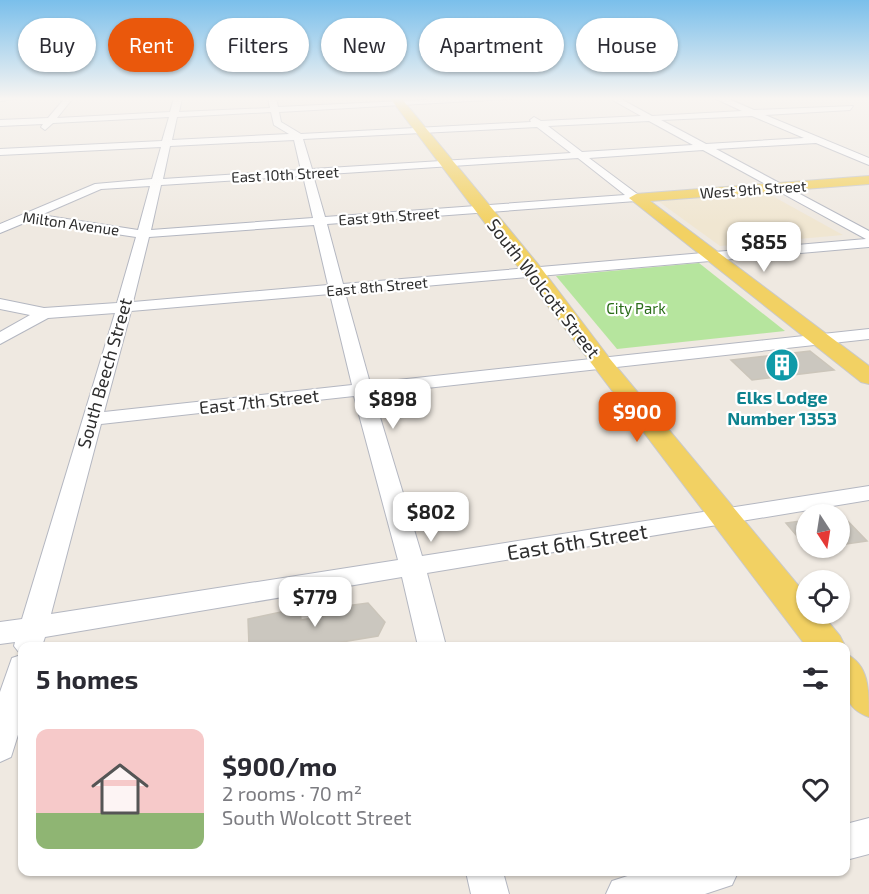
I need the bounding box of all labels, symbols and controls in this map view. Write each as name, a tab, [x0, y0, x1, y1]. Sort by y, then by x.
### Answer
chip: Buy	[18, 18, 96, 72]
chip: Rent	[108, 18, 194, 72]
chip: Filters	[206, 18, 309, 72]
chip: New	[321, 18, 407, 72]
chip: Apartment	[419, 18, 564, 72]
chip: House	[576, 18, 678, 72]
street label: East 10th Street	[231, 162, 340, 186]
street label: West 9th Street	[699, 176, 807, 202]
street label: East 9th Street	[338, 203, 440, 229]
street label: Milton Avenue	[22, 207, 120, 239]
street label: South Wolcott Street	[483, 214, 605, 362]
pin: $855	[728, 222, 800, 273]
text: $855	[741, 229, 787, 253]
street label: East 8th Street	[325, 273, 429, 299]
street label: South Beech Street	[72, 295, 136, 451]
park label: City Park	[606, 299, 666, 317]
building icon: Elks Lodge Number 1353	[764, 347, 800, 383]
pin: $898	[357, 379, 429, 430]
street label: East 7th Street	[198, 384, 320, 418]
text: $898	[369, 386, 417, 410]
place label: Elks Lodge Number 1353	[727, 386, 837, 429]
pin: $900	[601, 392, 673, 443]
text: $900	[613, 399, 661, 423]
pin: $802	[395, 492, 467, 543]
text: $802	[407, 499, 455, 523]
north arrow	[796, 504, 850, 558]
map controls	[796, 504, 850, 624]
street label: East 6th Street	[505, 518, 649, 564]
button: locate	[796, 570, 850, 624]
pin: $779	[279, 577, 351, 628]
text: $779	[293, 584, 337, 608]
icon: filters	[799, 662, 832, 695]
text: 5 homes	[36, 663, 138, 694]
text: $900/mo	[222, 750, 337, 781]
icon: home	[84, 753, 156, 825]
icon: heart	[799, 773, 832, 806]
text: 2 rooms · 70 m²	[222, 781, 362, 805]
text: South Wolcott Street	[222, 805, 412, 829]

